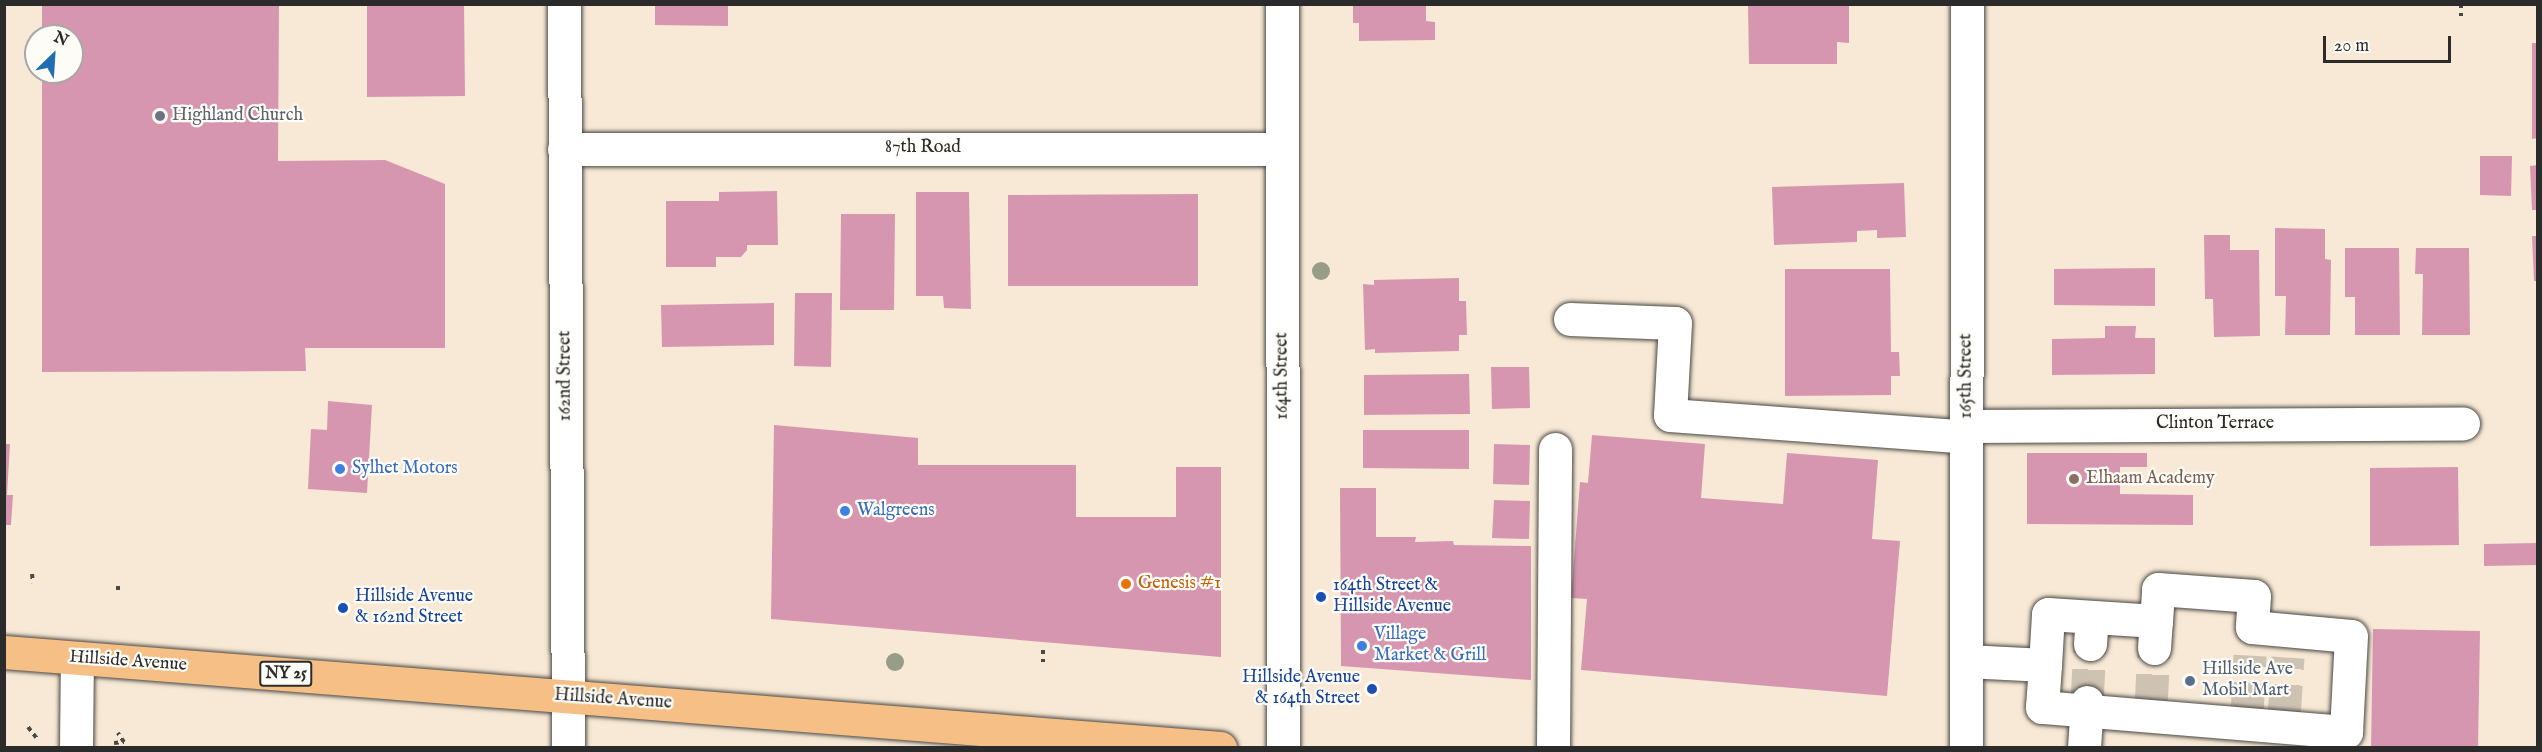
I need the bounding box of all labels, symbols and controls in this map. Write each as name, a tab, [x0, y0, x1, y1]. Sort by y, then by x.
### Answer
north arrow	[24, 24, 84, 84]
scale bar	[2326, 24, 2454, 62]
text: N	[50, 28, 71, 51]
text: 20 m	[2334, 35, 2369, 58]
place label: Highland Church	[172, 105, 303, 127]
marker: Highland Church	[153, 109, 167, 123]
street label: 87th Road	[885, 137, 961, 159]
street label: 162nd Street	[555, 331, 577, 421]
street label: 164th Street	[1272, 332, 1294, 420]
street label: 165th Street	[1956, 333, 1978, 419]
street label: Clinton Terrace	[2156, 413, 2274, 435]
place label: Sylhet Motors	[352, 458, 458, 480]
marker: Sylhet Motors	[333, 462, 347, 476]
place label: Elhaam Academy	[2086, 468, 2215, 490]
marker: Elhaam Academy	[2067, 472, 2081, 486]
place label: Walgreens	[857, 500, 935, 522]
marker: Walgreens	[838, 504, 852, 518]
place label: Genesis #1	[1138, 573, 1221, 595]
place label: 164th Street & Hillside Avenue	[1333, 576, 1451, 618]
marker: Genesis #1	[1119, 577, 1133, 591]
place label: Hillside Avenue & 162nd Street	[355, 587, 473, 630]
marker: 164th Street & Hillside Avenue	[1314, 590, 1328, 604]
marker: Hillside Avenue & 162nd Street	[336, 601, 350, 615]
place label: Village Market & Grill	[1374, 625, 1486, 668]
marker: Village Market & Grill	[1355, 639, 1369, 653]
street label: Hillside Avenue	[68, 647, 188, 677]
place label: Hillside Ave Mobil Mart	[2202, 660, 2293, 702]
road number: NY 25	[259, 661, 313, 687]
place label: Hillside Avenue & 164th Street	[1242, 668, 1360, 710]
marker: Hillside Ave Mobil Mart	[2183, 674, 2197, 688]
marker: Hillside Avenue & 164th Street	[1365, 682, 1379, 696]
street label: Hillside Avenue	[553, 685, 673, 715]

